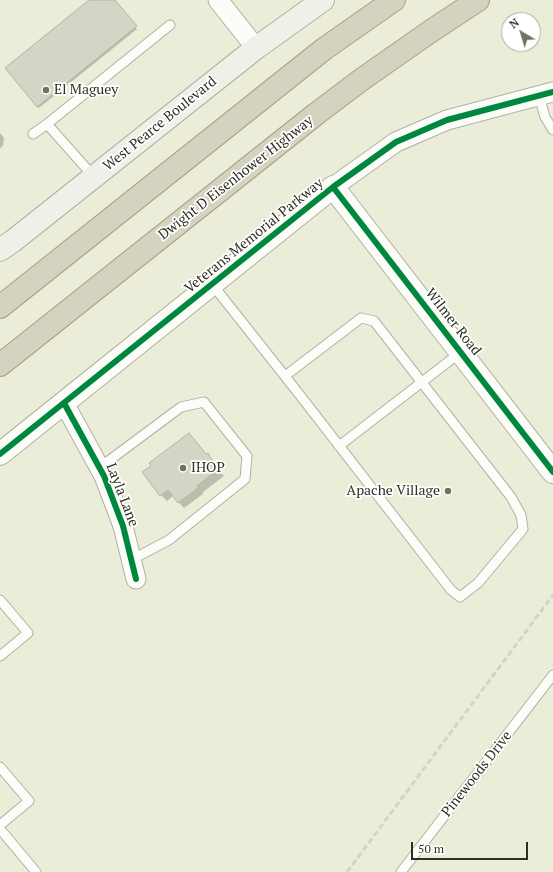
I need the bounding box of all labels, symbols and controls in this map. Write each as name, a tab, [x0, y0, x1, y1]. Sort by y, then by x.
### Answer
north arrow	[501, 12, 541, 52]
text: N	[507, 15, 522, 31]
street label: West Pearce Boulevard	[100, 73, 220, 175]
place label: El Maguey	[54, 82, 118, 98]
marker: El Maguey	[41, 85, 51, 95]
street label: Dwight D Eisenhower Highway	[155, 112, 317, 244]
street label: Veterans Memorial Parkway	[181, 175, 327, 297]
street label: Wilmer Road	[422, 285, 484, 359]
place label: IHOP	[191, 460, 225, 476]
street label: Layla Lane	[102, 461, 142, 529]
marker: IHOP	[178, 463, 188, 473]
place label: Apache Village	[347, 483, 440, 499]
marker: Apache Village	[443, 486, 453, 496]
street label: Pinewoods Drive	[438, 728, 516, 820]
scale bar	[413, 834, 530, 860]
text: 50 m	[418, 841, 444, 856]

